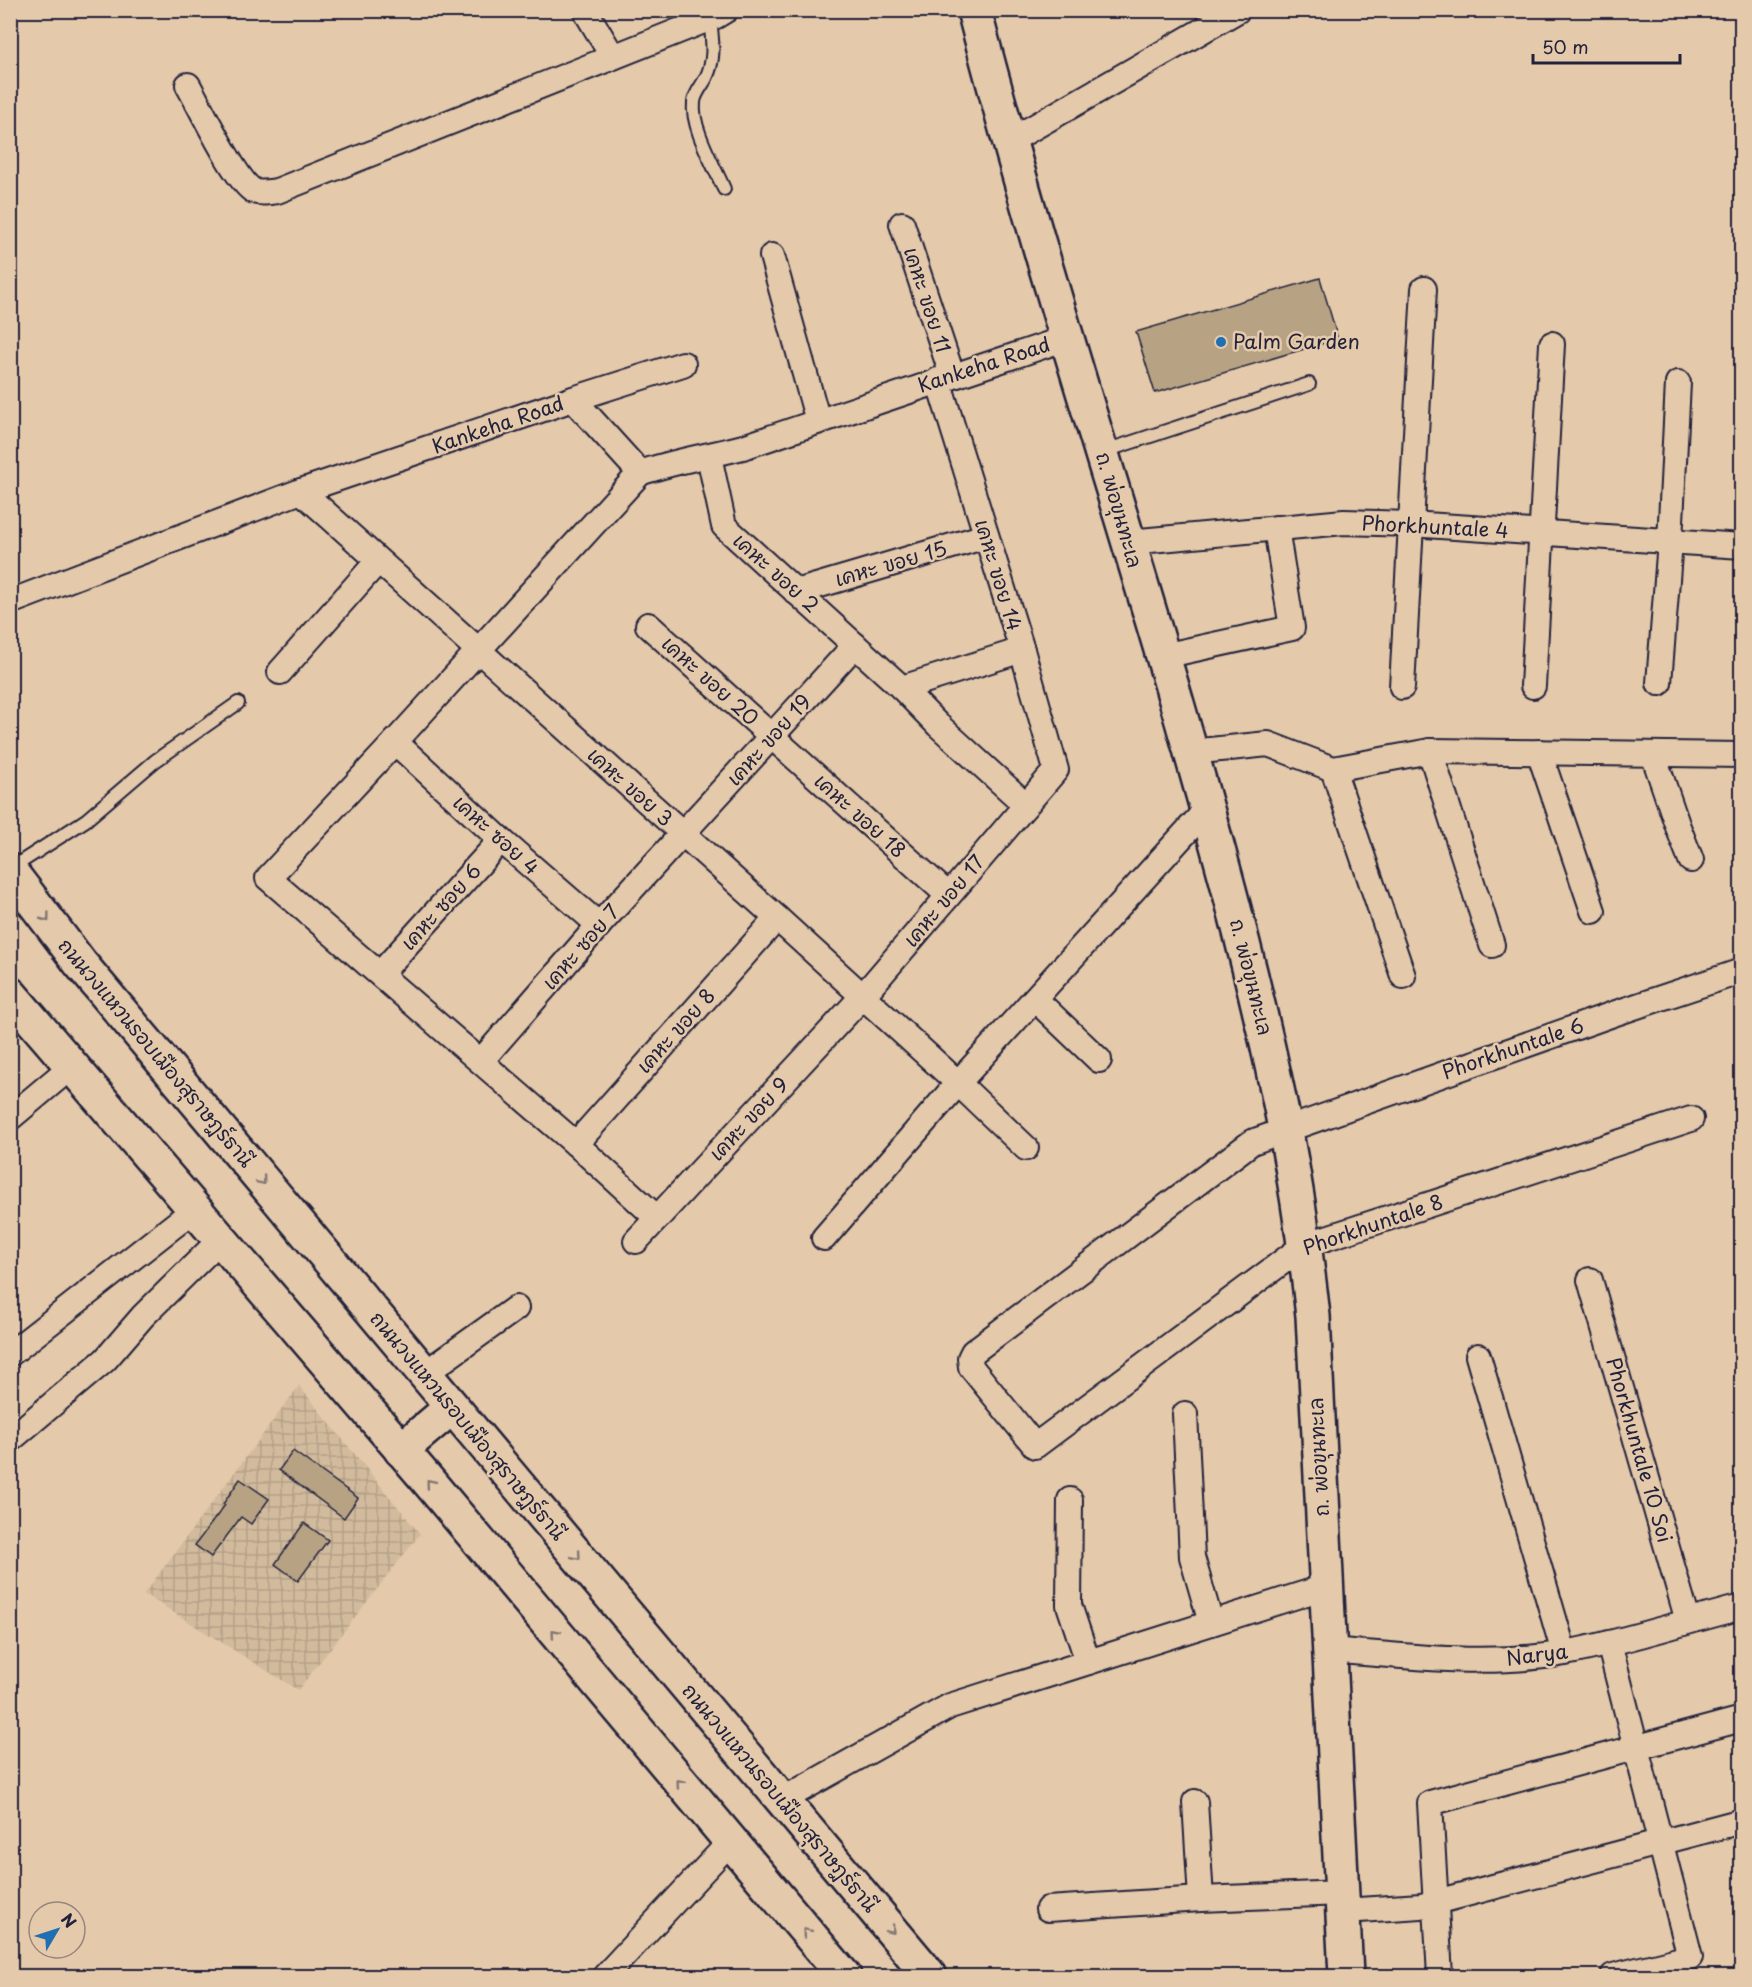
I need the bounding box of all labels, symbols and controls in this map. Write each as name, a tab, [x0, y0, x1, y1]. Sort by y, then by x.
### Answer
scale bar	[1533, 27, 1680, 65]
text: 50 m	[1542, 33, 1589, 60]
street label: เคหะ ขอย 11	[897, 243, 959, 356]
place label: Palm Garden	[1233, 326, 1360, 356]
street label: Kankeha Road	[914, 329, 1054, 400]
marker: Palm Garden	[1214, 335, 1228, 349]
street label: Kankeha Road	[428, 387, 568, 461]
street label: ถ. พ่อขุนทะเล	[1087, 448, 1151, 572]
street label: Phorkhuntale 4	[1361, 507, 1509, 545]
street label: เคหะ ขอย 14	[968, 515, 1030, 634]
street label: เคหะ ขอย 2	[727, 525, 826, 619]
street label: เคหะ ขอย 15	[831, 533, 950, 593]
street label: เคหะ ขอย 20	[656, 628, 766, 732]
street label: เคหะ ขอย 19	[719, 687, 818, 792]
street label: เคหะ ขอย 3	[581, 740, 680, 833]
street label: เคหะ ขอย 18	[808, 766, 913, 865]
street label: เคหะ ซอย 4	[447, 787, 546, 881]
street label: เคหะ ขอย 17	[896, 847, 991, 953]
street label: เคหะ ซอย 6	[393, 856, 487, 956]
street label: เคหะ ซอย 7	[534, 897, 626, 996]
one-way arrow	[38, 911, 49, 922]
street label: ถ. พ่อขุนทะเล	[1221, 915, 1281, 1039]
street label: ถนนวงแหวนรอบเมืองสุราษฎร์ธานี	[50, 931, 262, 1175]
street label: เคหะ ขอย 8	[629, 981, 722, 1079]
street label: Phorkhuntale 6	[1438, 1010, 1588, 1086]
street label: เคหะ ขอย 9	[701, 1070, 795, 1167]
one-way arrow	[255, 1174, 266, 1185]
street label: Phorkhuntale 8	[1299, 1186, 1447, 1262]
street label: ถนนวงแหวนรอบเมืองสุราษฎร์ธานี	[362, 1304, 574, 1548]
street label: Phorkhuntale 10 Soi	[1599, 1354, 1681, 1546]
street label: ถ. พ่อขุนทะเล	[1300, 1397, 1338, 1517]
one-way arrow	[426, 1479, 437, 1490]
one-way arrow	[569, 1549, 580, 1560]
one-way arrow	[551, 1629, 562, 1640]
street label: Narya	[1504, 1635, 1570, 1673]
street label: ถนนวงแหวนรอบเมืองสุราษฎร์ธานี	[674, 1676, 886, 1920]
one-way arrow	[677, 1779, 688, 1790]
north arrow	[27, 1900, 87, 1960]
text: N	[56, 1907, 83, 1932]
one-way arrow	[884, 1923, 895, 1934]
one-way arrow	[802, 1928, 813, 1939]

